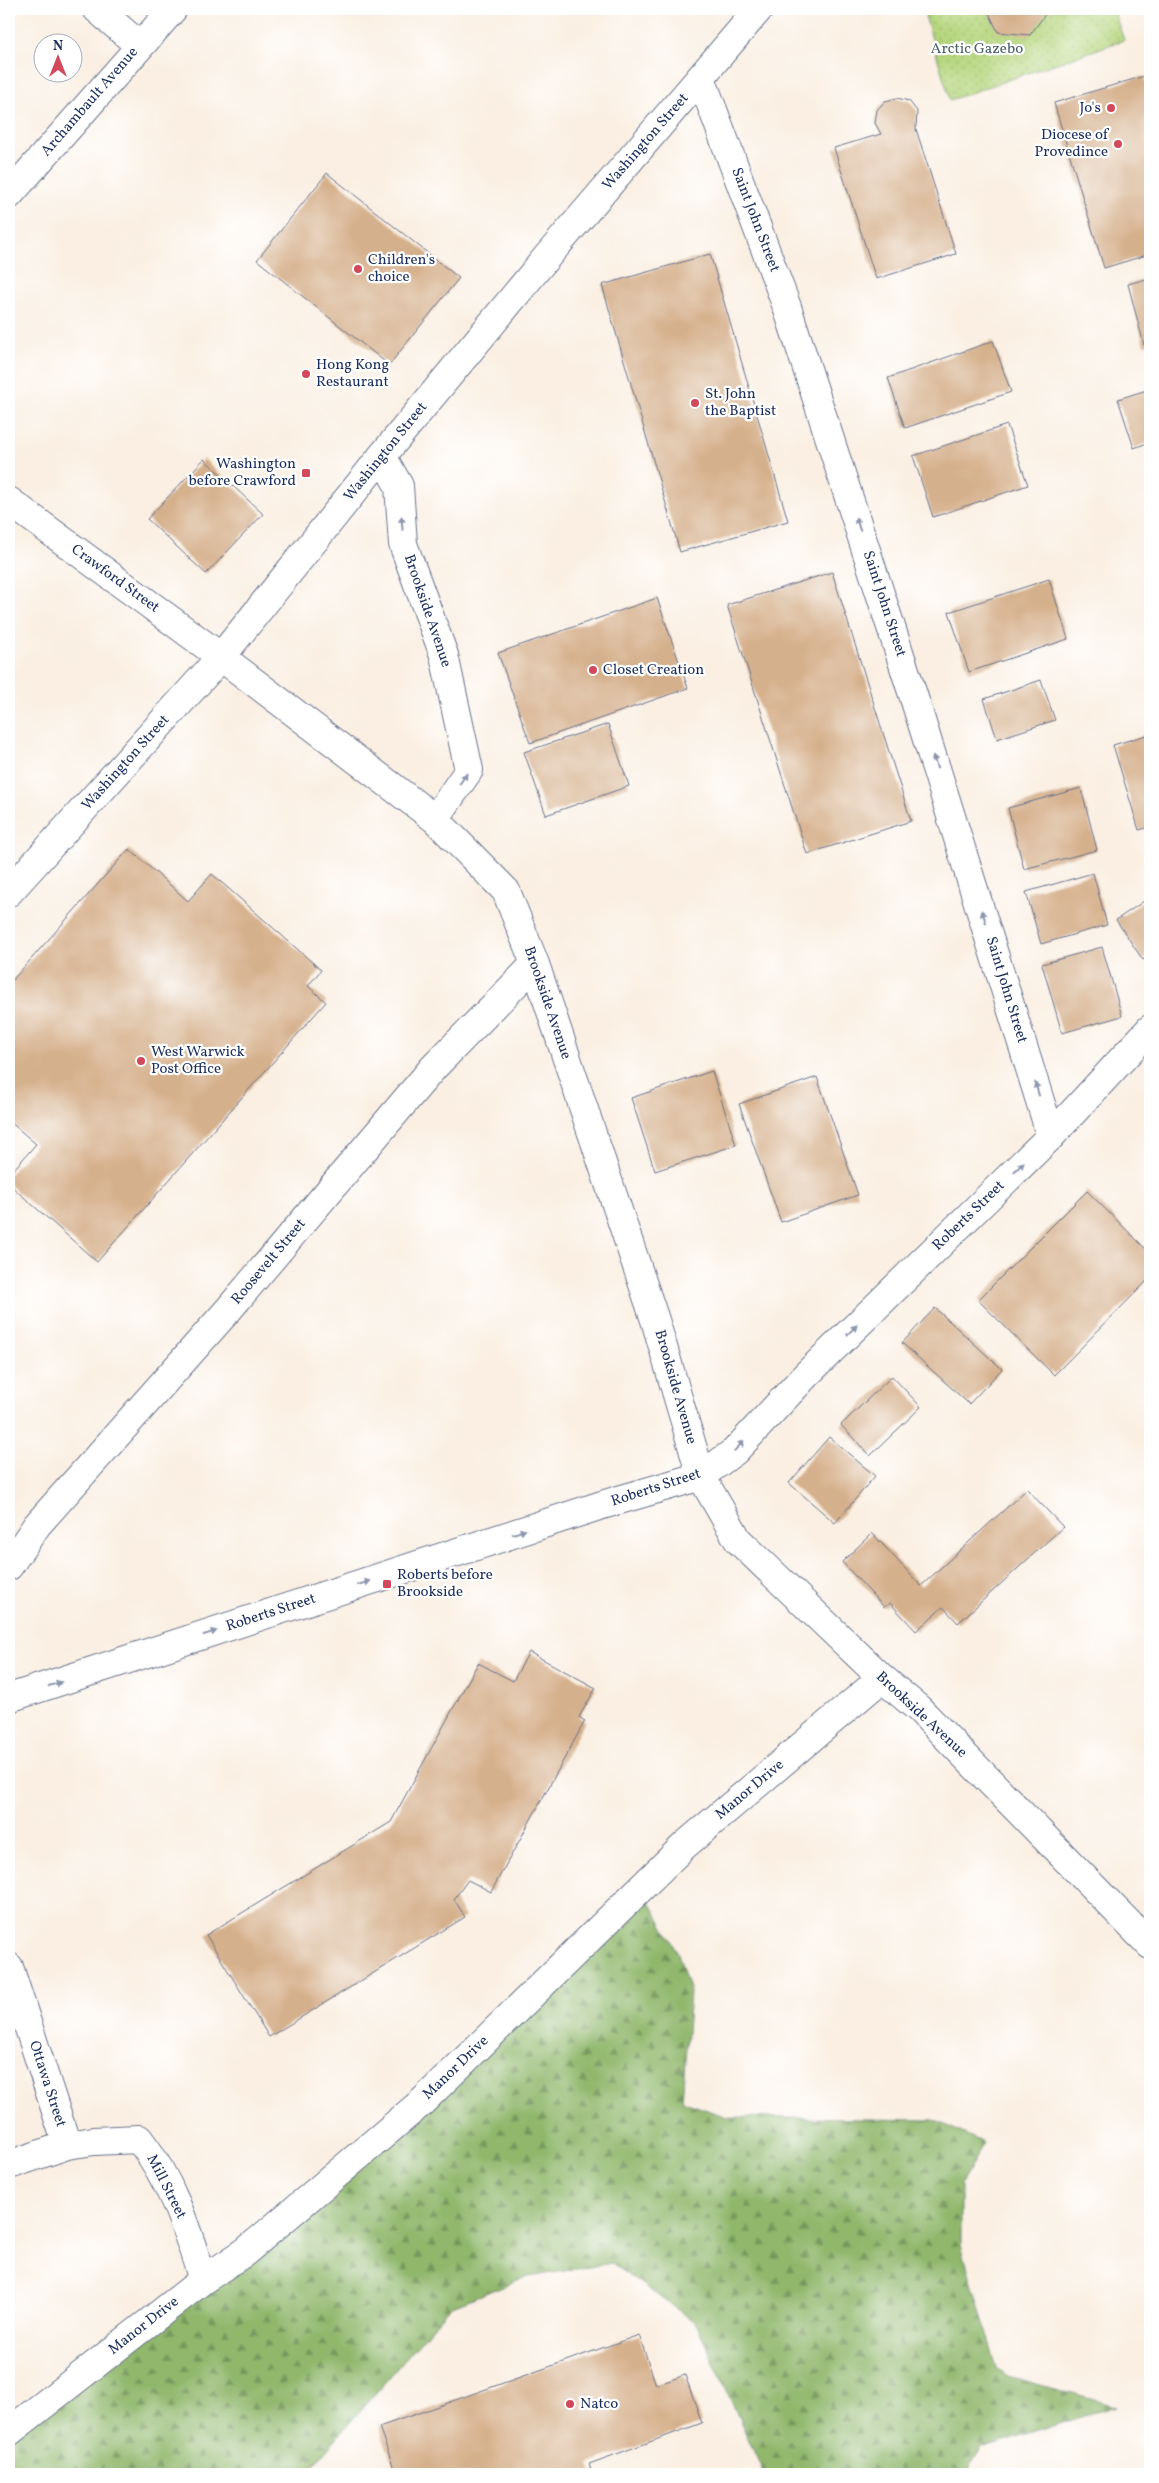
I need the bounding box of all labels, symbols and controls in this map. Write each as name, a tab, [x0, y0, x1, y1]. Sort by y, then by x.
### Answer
north arrow	[32, 32, 82, 82]
text: N	[53, 37, 63, 56]
park label: Arctic Gazebo	[931, 39, 1023, 60]
street label: Archambault Avenue	[37, 43, 143, 161]
street label: Washington Street	[598, 89, 694, 195]
place label: Jo's	[1079, 98, 1101, 119]
marker: Jo's	[1105, 102, 1117, 114]
place label: Diocese of Provedince	[1035, 125, 1110, 163]
marker: Diocese of Provedince	[1112, 138, 1124, 150]
street label: Saint John Street	[725, 165, 785, 275]
place label: Children's choice	[368, 250, 435, 288]
marker: Children's choice	[352, 263, 364, 275]
place label: Hong Kong Restaurant	[316, 355, 389, 393]
marker: Hong Kong Restaurant	[300, 368, 312, 380]
place label: St. John the Baptist	[705, 384, 776, 422]
marker: St. John the Baptist	[689, 397, 701, 409]
street label: Washington Street	[339, 398, 433, 506]
place label: Washington before Crawford	[189, 454, 296, 492]
marker: Washington before Crawford	[300, 467, 312, 479]
one-way arrow	[397, 515, 405, 531]
one-way arrow	[854, 517, 861, 532]
street label: Crawford Street	[66, 540, 164, 618]
street label: Saint John Street	[857, 548, 911, 660]
street label: Brookside Avenue	[398, 552, 456, 670]
place label: Closet Creation	[603, 660, 704, 681]
marker: Closet Creation	[587, 664, 599, 676]
street label: Washington Street	[77, 711, 175, 815]
one-way arrow	[930, 755, 938, 770]
one-way arrow	[458, 772, 467, 786]
one-way arrow	[979, 910, 987, 925]
street label: Saint John Street	[980, 934, 1032, 1046]
street label: Brookside Avenue	[518, 944, 576, 1062]
place label: West Warwick Post Office	[151, 1042, 245, 1080]
marker: West Warwick Post Office	[135, 1055, 147, 1067]
one-way arrow	[1033, 1082, 1041, 1097]
one-way arrow	[1013, 1162, 1025, 1174]
street label: Roberts Street	[928, 1176, 1010, 1256]
street label: Roosevelt Street	[227, 1215, 311, 1309]
one-way arrow	[846, 1324, 858, 1336]
street label: Brookside Avenue	[649, 1327, 701, 1447]
one-way arrow	[733, 1440, 745, 1452]
street label: Roberts Street	[608, 1464, 704, 1512]
one-way arrow	[512, 1528, 527, 1536]
place label: Roberts before Brookside	[397, 1565, 493, 1603]
one-way arrow	[357, 1578, 372, 1586]
marker: Roberts before Brookside	[381, 1578, 393, 1590]
street label: Roberts Street	[223, 1589, 319, 1637]
one-way arrow	[203, 1629, 218, 1637]
street label: Brookside Avenue	[871, 1667, 971, 1763]
one-way arrow	[48, 1680, 63, 1687]
street label: Manor Drive	[711, 1755, 789, 1825]
street label: Manor Drive	[418, 2031, 494, 2105]
street label: Ottawa Street	[23, 2038, 71, 2130]
street label: Mill Street	[141, 2151, 191, 2223]
street label: Manor Drive	[104, 2292, 184, 2360]
place label: Natco	[580, 2394, 618, 2415]
marker: Natco	[564, 2398, 576, 2410]

